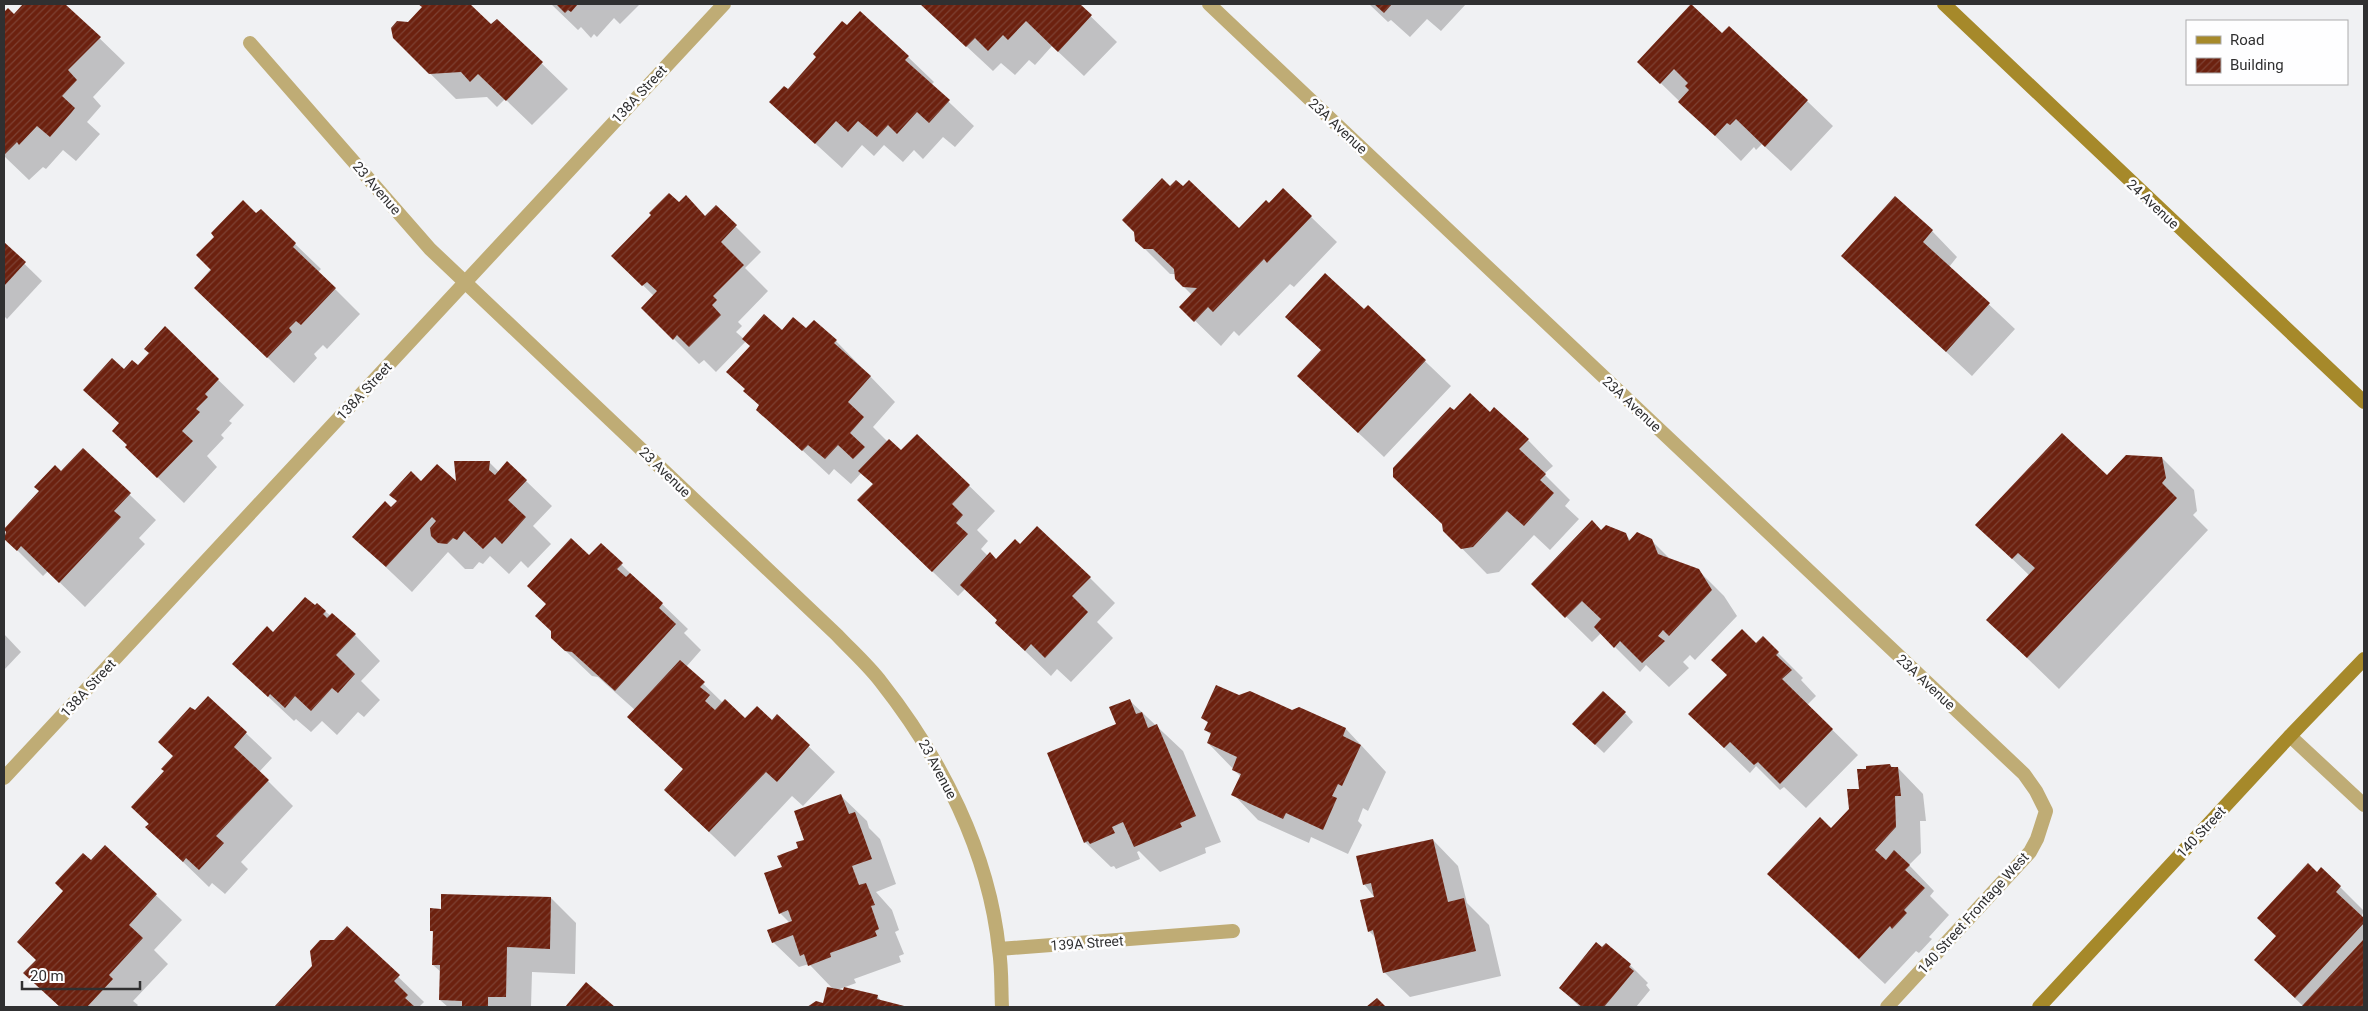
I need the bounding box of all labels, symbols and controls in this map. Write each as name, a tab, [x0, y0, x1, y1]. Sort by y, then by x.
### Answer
legend	[2186, 20, 2348, 85]
text: Road	[2230, 31, 2264, 49]
text: Building	[2230, 56, 2284, 74]
street label: 138A Street	[608, 61, 670, 126]
street label: 23A Avenue	[1305, 95, 1371, 157]
street label: 23 Avenue	[350, 158, 404, 218]
street label: 24 Avenue	[2124, 176, 2182, 232]
street label: 138A Street	[333, 358, 395, 423]
street label: 23A Avenue	[1599, 373, 1665, 435]
street label: 23 Avenue	[636, 444, 694, 500]
street label: 23A Avenue	[1893, 651, 1959, 713]
street label: 138A Street	[57, 655, 119, 720]
street label: 23 Avenue	[916, 737, 960, 801]
street label: 140 Street	[2173, 803, 2229, 861]
street label: 140 Street Frontage West	[1914, 849, 2032, 977]
street label: 139A Street	[1050, 932, 1124, 954]
scale bar	[22, 958, 140, 990]
text: 20 m	[30, 967, 64, 985]

